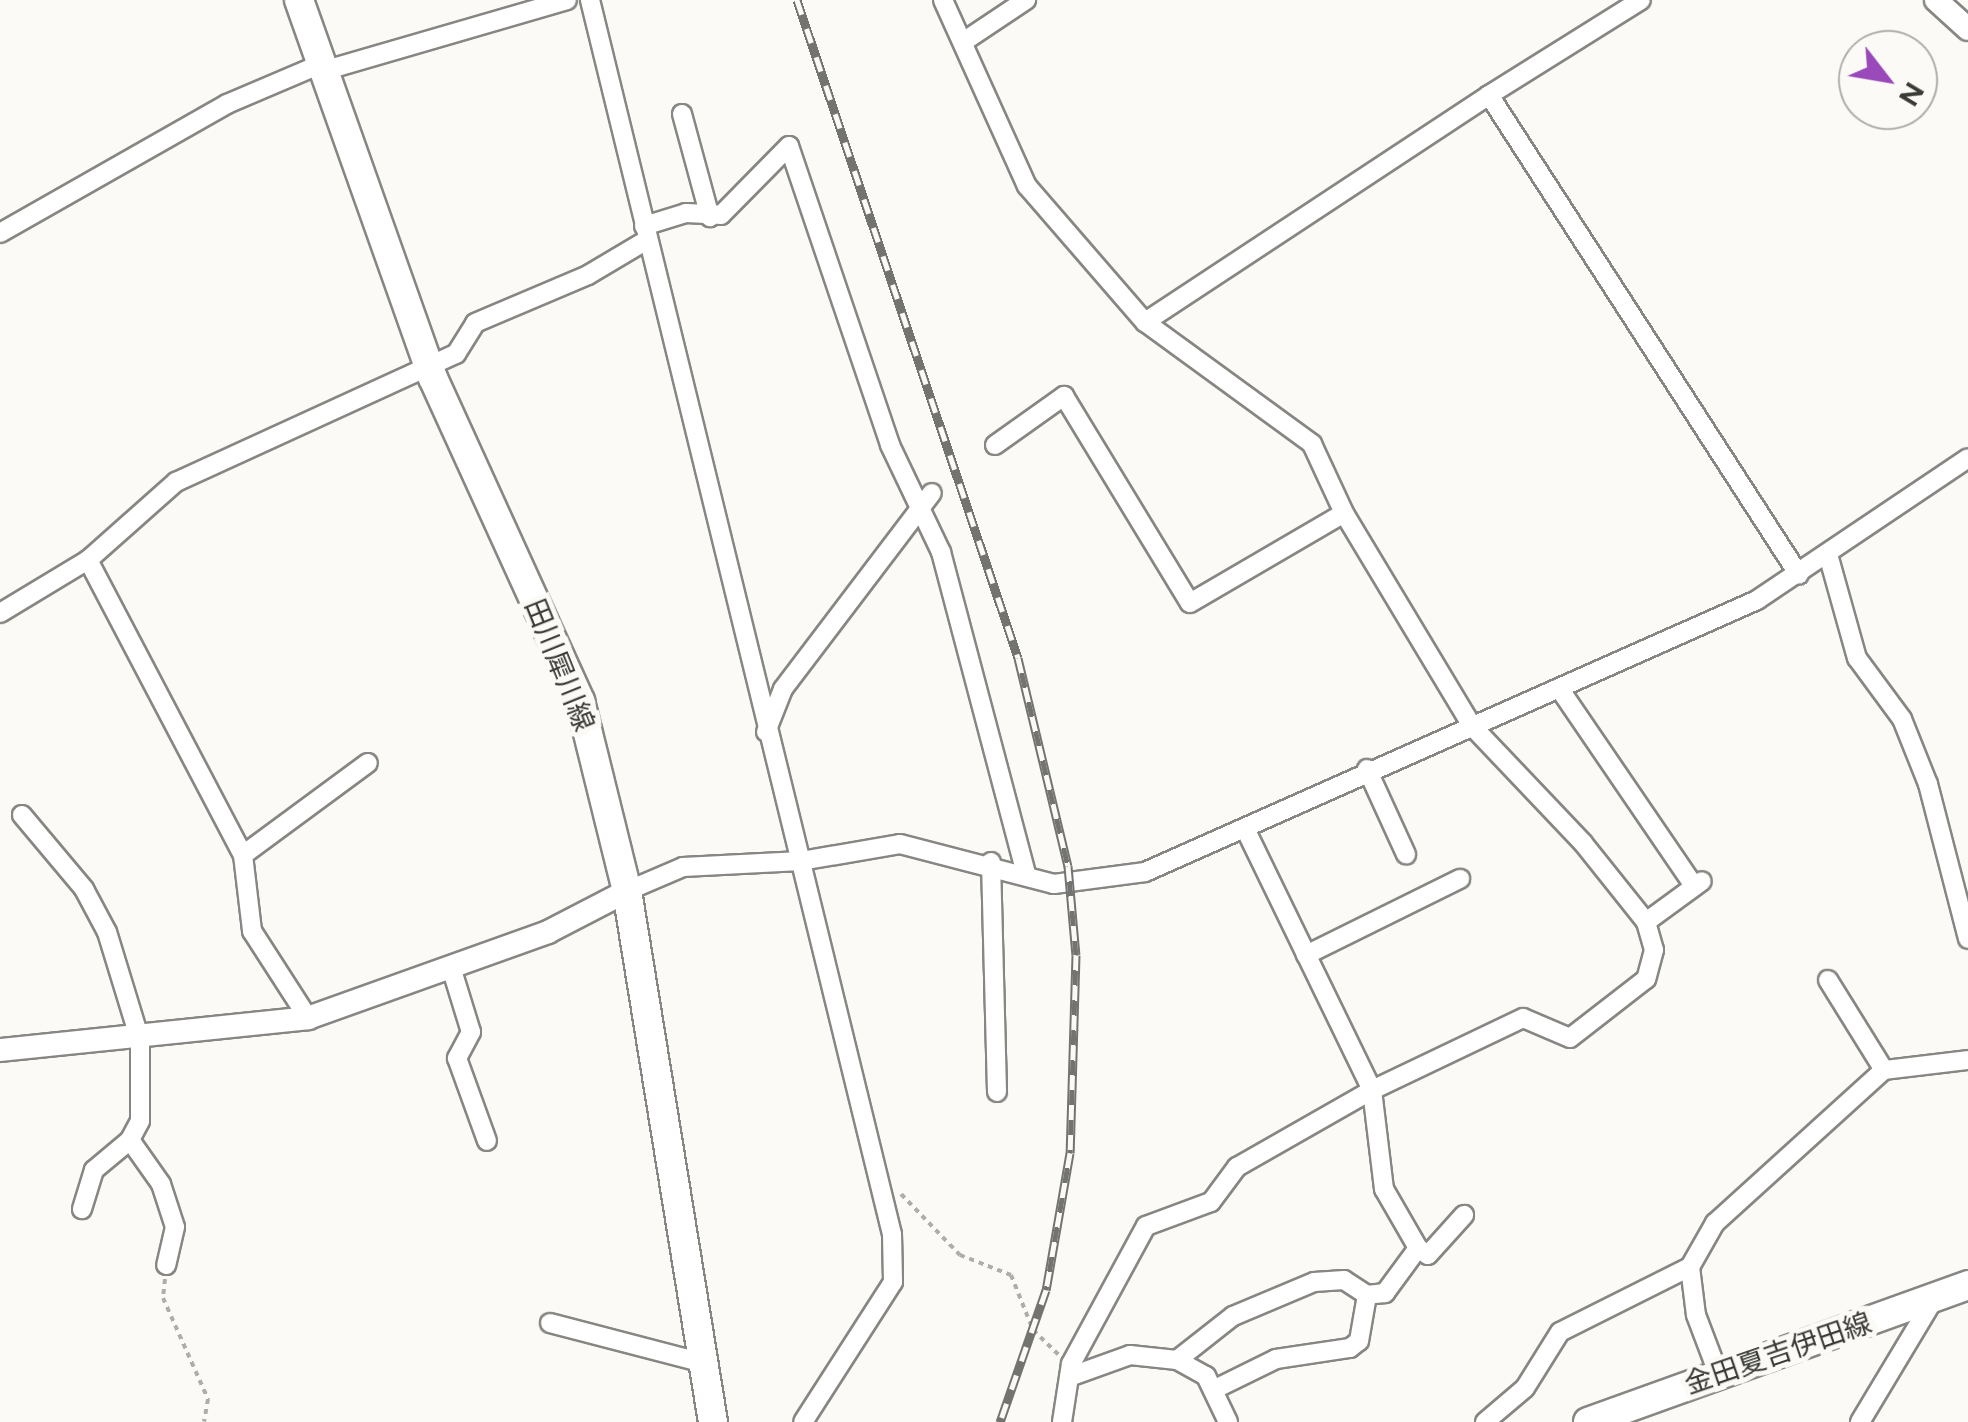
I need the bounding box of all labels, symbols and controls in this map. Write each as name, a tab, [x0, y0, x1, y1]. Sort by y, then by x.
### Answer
north arrow	[1838, 30, 1938, 130]
text: N	[1892, 76, 1932, 112]
street label: 田川犀川線	[518, 594, 602, 736]
street label: 金田夏吉伊田線	[1680, 1305, 1876, 1401]

